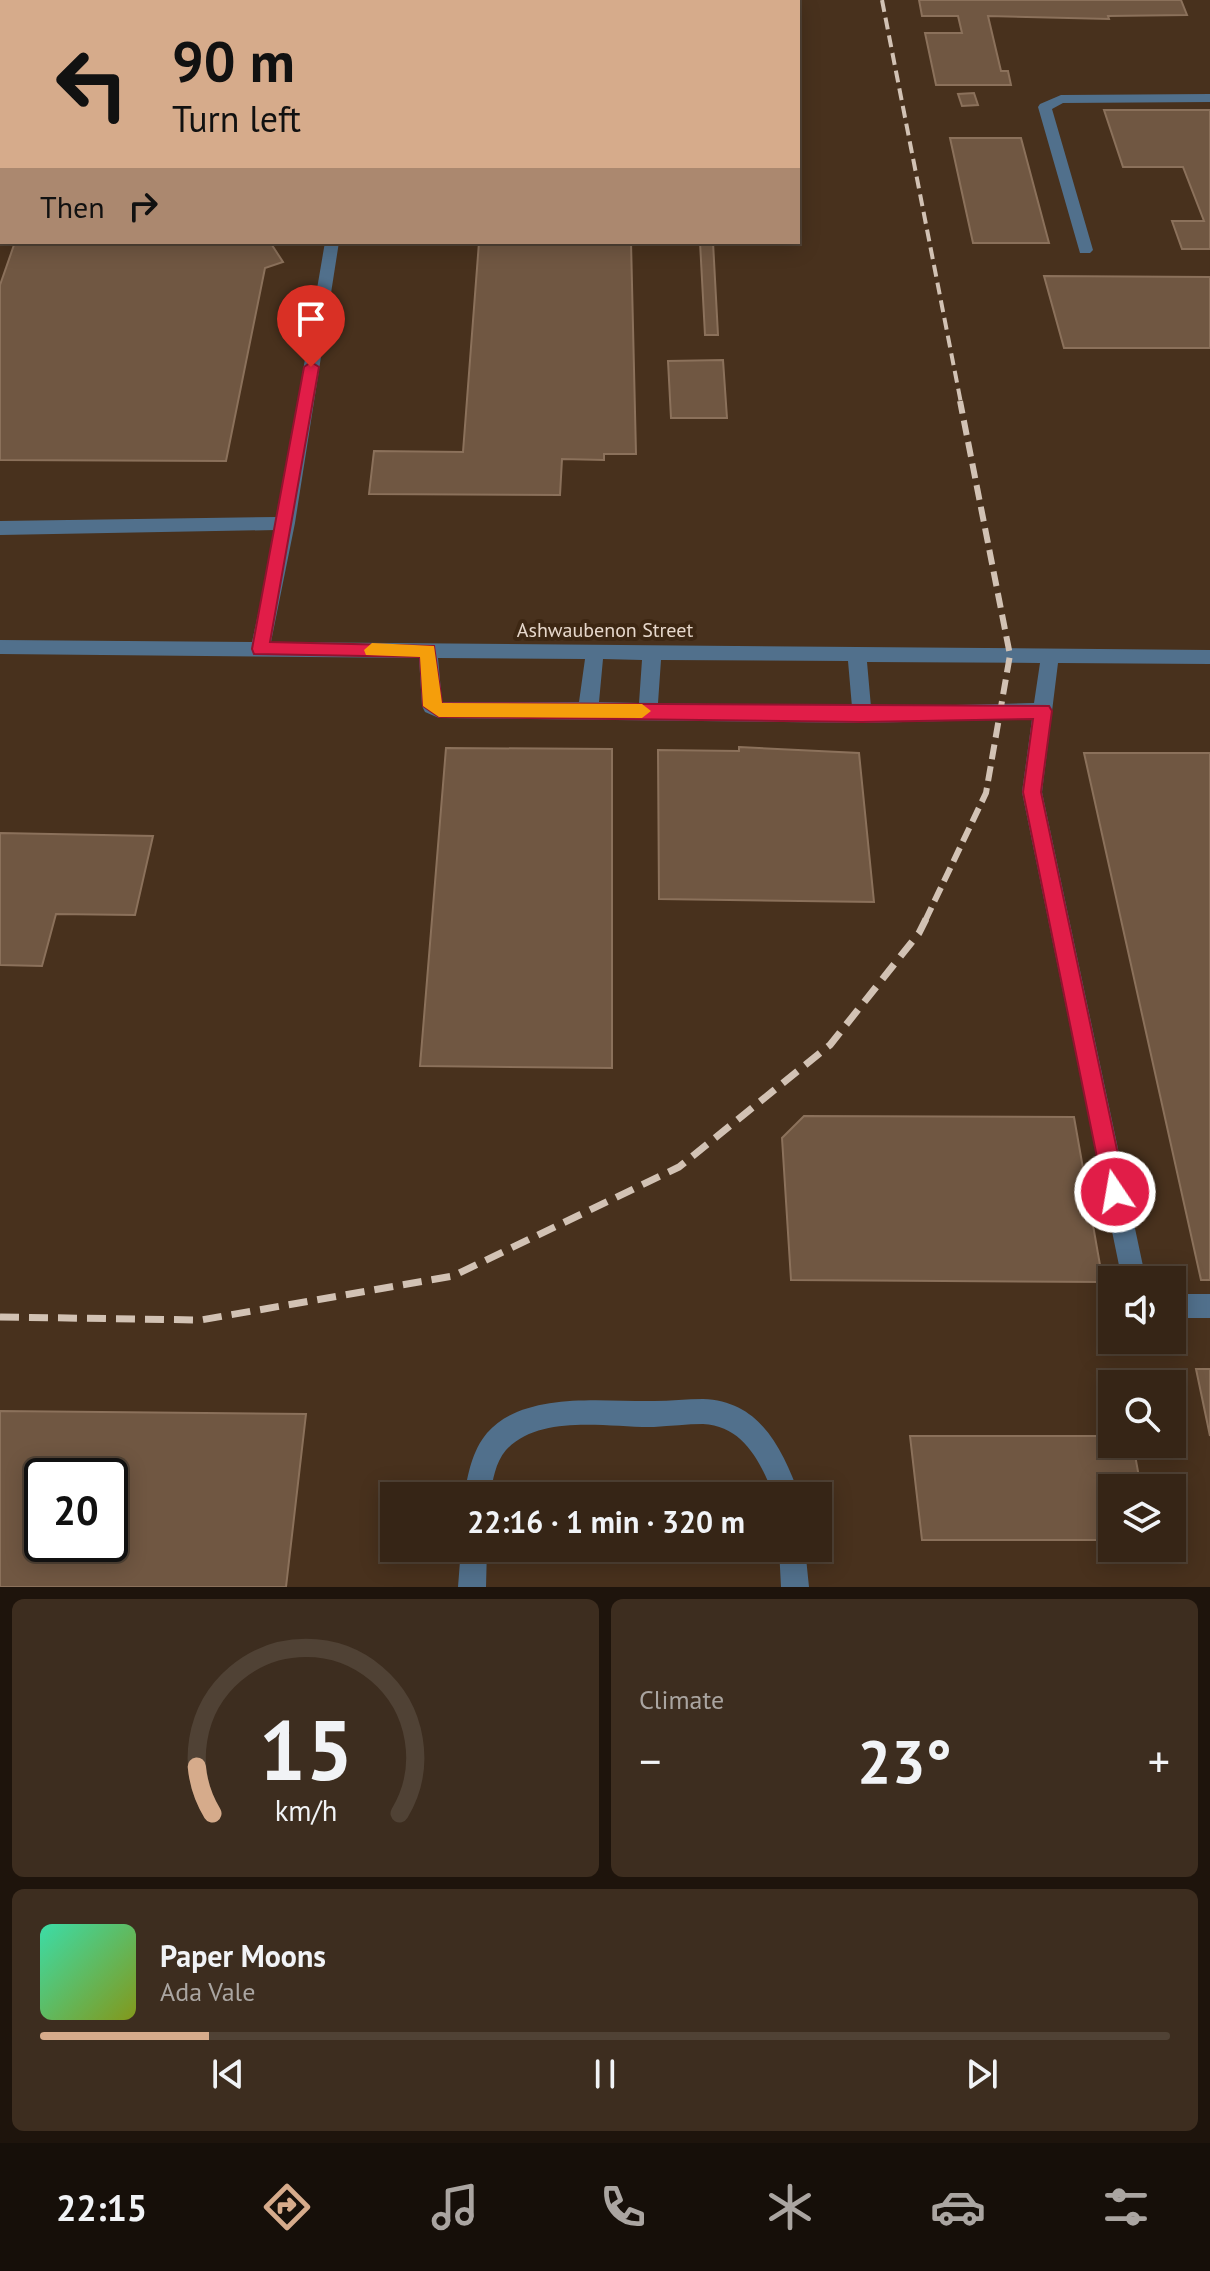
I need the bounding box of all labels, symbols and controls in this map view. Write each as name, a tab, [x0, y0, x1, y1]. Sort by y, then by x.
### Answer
text: 90 m	[172, 25, 295, 97]
icon: left	[40, 32, 144, 136]
text: Turn left	[172, 95, 301, 142]
icon: right	[121, 184, 165, 228]
text: Then	[40, 187, 105, 226]
pin	[277, 285, 345, 367]
icon: arrive	[289, 297, 333, 341]
street label: Ashwaubenon Street	[517, 617, 693, 643]
position arrow	[1073, 1150, 1157, 1234]
map controls	[1098, 1266, 1186, 1562]
button: sound	[1098, 1266, 1186, 1354]
button: search	[1098, 1370, 1186, 1458]
speed limit sign: 20	[24, 1458, 128, 1562]
button: layers	[1098, 1474, 1186, 1562]
text: 22:16 · 1 min · 320 m	[467, 1502, 745, 1541]
text: Climate	[639, 1683, 724, 1716]
text: 15	[258, 1695, 353, 1803]
text: 23°	[857, 1722, 952, 1800]
text: −	[639, 1732, 661, 1789]
text: +	[1148, 1732, 1170, 1789]
text: km/h	[274, 1792, 337, 1829]
text: Paper Moons	[160, 1936, 326, 1975]
text: Ada Vale	[160, 1975, 255, 2008]
icon: previous	[206, 2052, 250, 2096]
icon: pause	[583, 2052, 627, 2096]
icon: next	[960, 2052, 1004, 2096]
icon: directions	[259, 2179, 315, 2235]
icon: music	[427, 2179, 483, 2235]
icon: phone	[595, 2179, 651, 2235]
icon: climate	[762, 2179, 818, 2235]
icon: car	[930, 2179, 986, 2235]
icon: filters	[1098, 2179, 1154, 2235]
text: 22:15	[56, 2184, 147, 2231]

